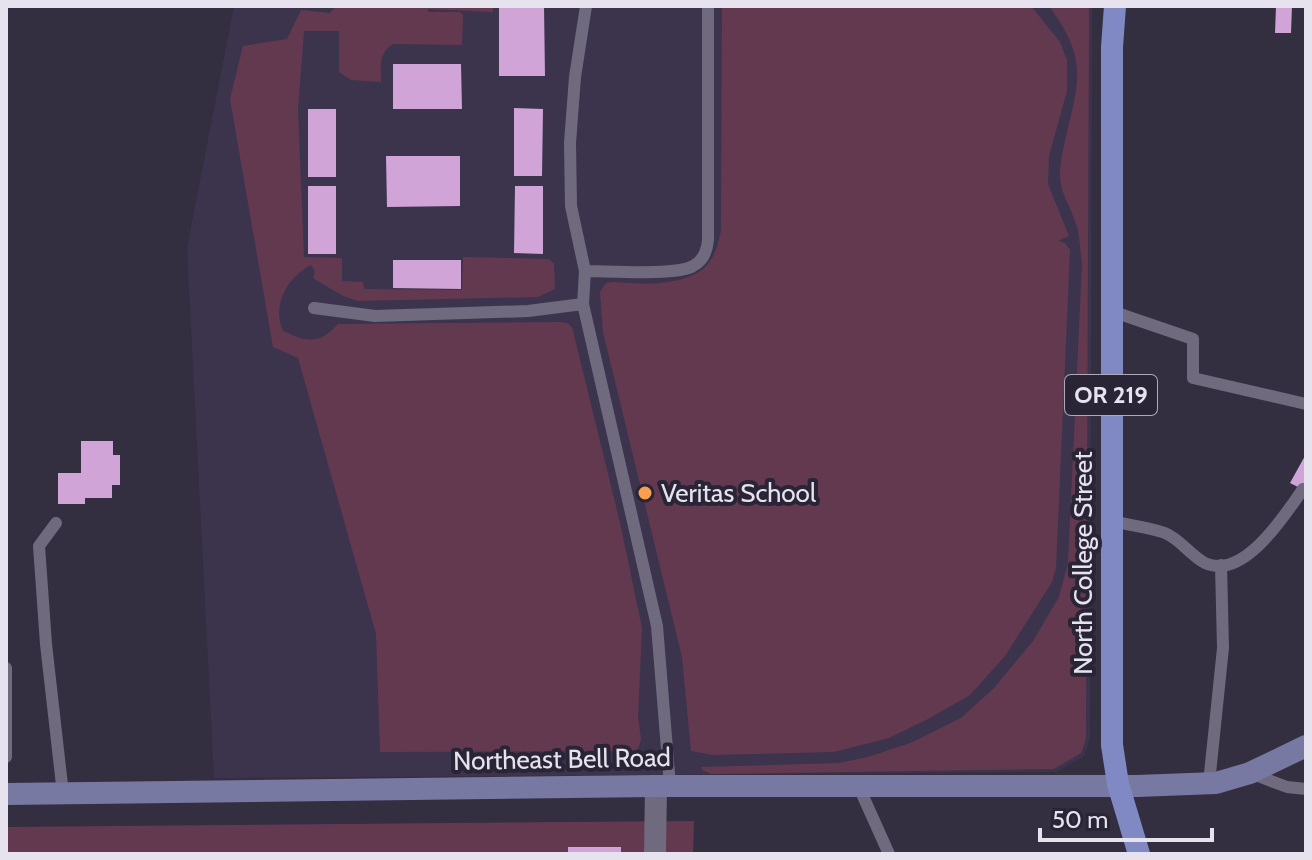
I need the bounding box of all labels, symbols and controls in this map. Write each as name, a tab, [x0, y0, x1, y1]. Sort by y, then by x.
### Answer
road number: OR 219	[1065, 375, 1157, 415]
street label: North College Street	[1067, 451, 1099, 675]
place label: Veritas School	[661, 477, 816, 509]
marker: Veritas School	[636, 484, 654, 502]
street label: Northeast Bell Road	[453, 741, 671, 777]
scale bar	[1040, 792, 1212, 842]
text: 50 m	[1052, 805, 1108, 834]

